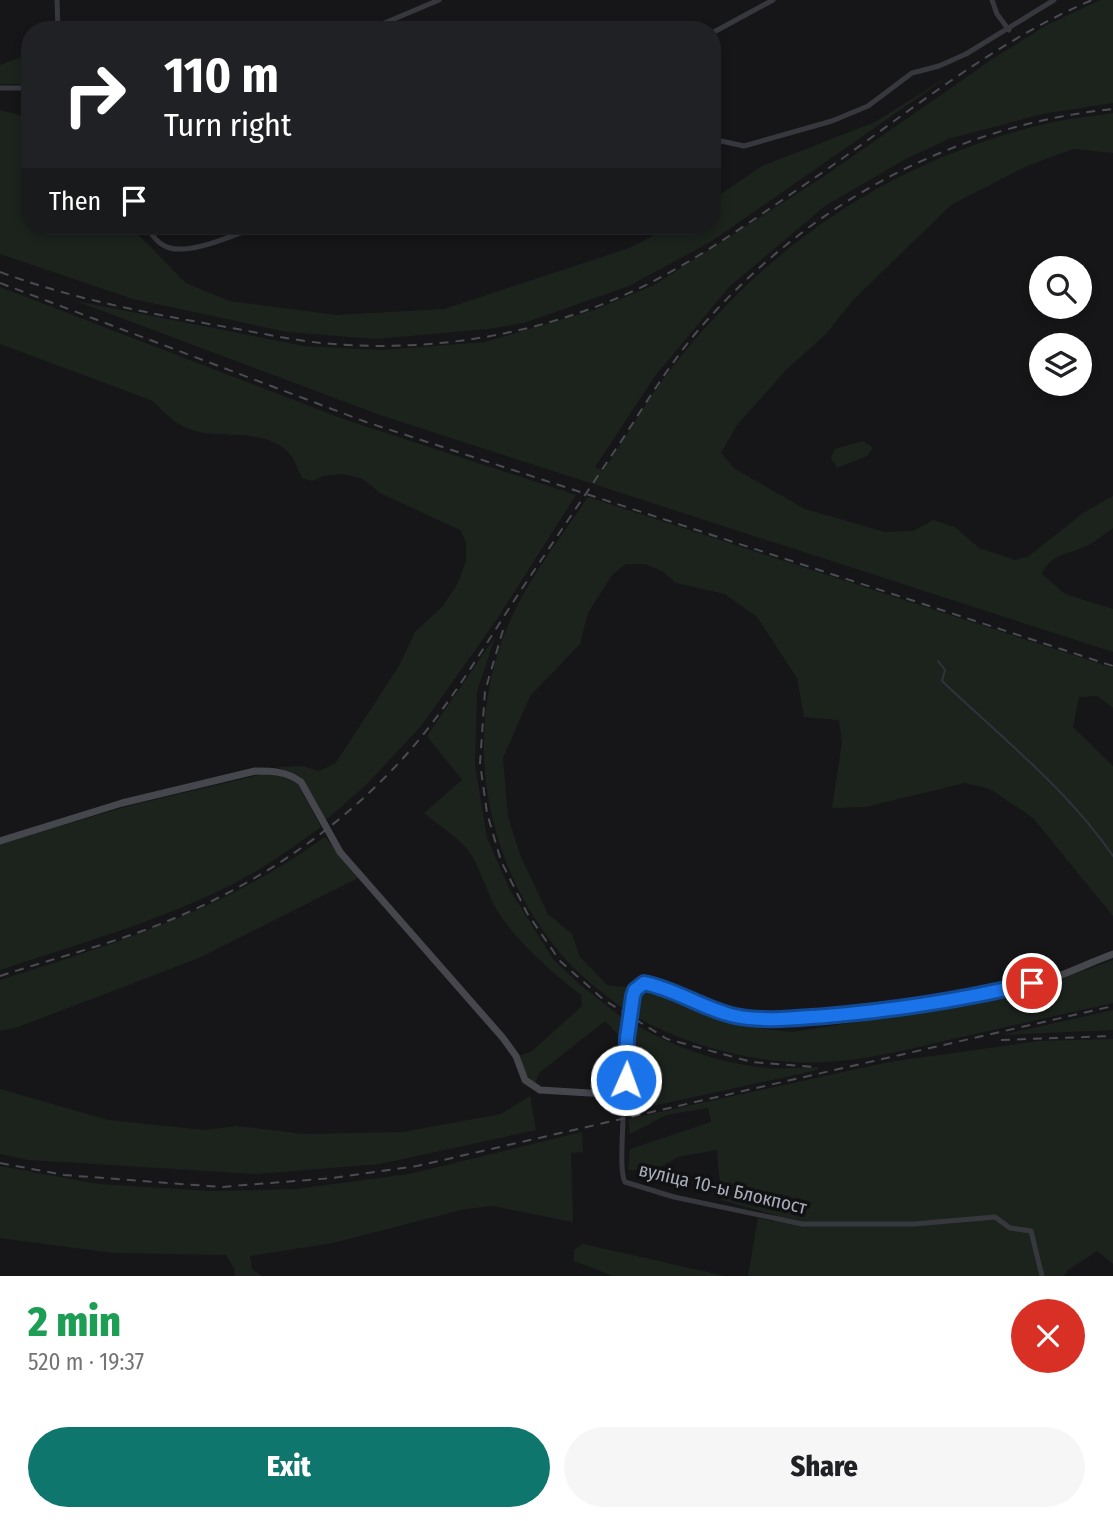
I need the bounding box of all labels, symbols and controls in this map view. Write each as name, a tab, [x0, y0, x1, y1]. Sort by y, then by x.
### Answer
text: 110 m	[164, 46, 279, 105]
icon: right	[49, 49, 140, 140]
text: Turn right	[164, 106, 291, 144]
icon: arrive	[115, 182, 153, 220]
text: Then	[49, 186, 101, 217]
map controls	[1029, 256, 1092, 396]
button: search	[1029, 256, 1092, 319]
button: layers	[1029, 333, 1092, 396]
pin	[1002, 953, 1062, 1013]
icon: arrive	[1013, 964, 1051, 1002]
position arrow	[589, 1043, 663, 1117]
street label: вуліца 10-ы Блокпост	[637, 1158, 809, 1219]
text: 2 min	[28, 1297, 121, 1347]
button: close	[1011, 1299, 1085, 1373]
text: 520 m · 19:37	[28, 1348, 144, 1376]
button: Exit	[28, 1427, 550, 1507]
button: Share	[564, 1427, 1085, 1507]

